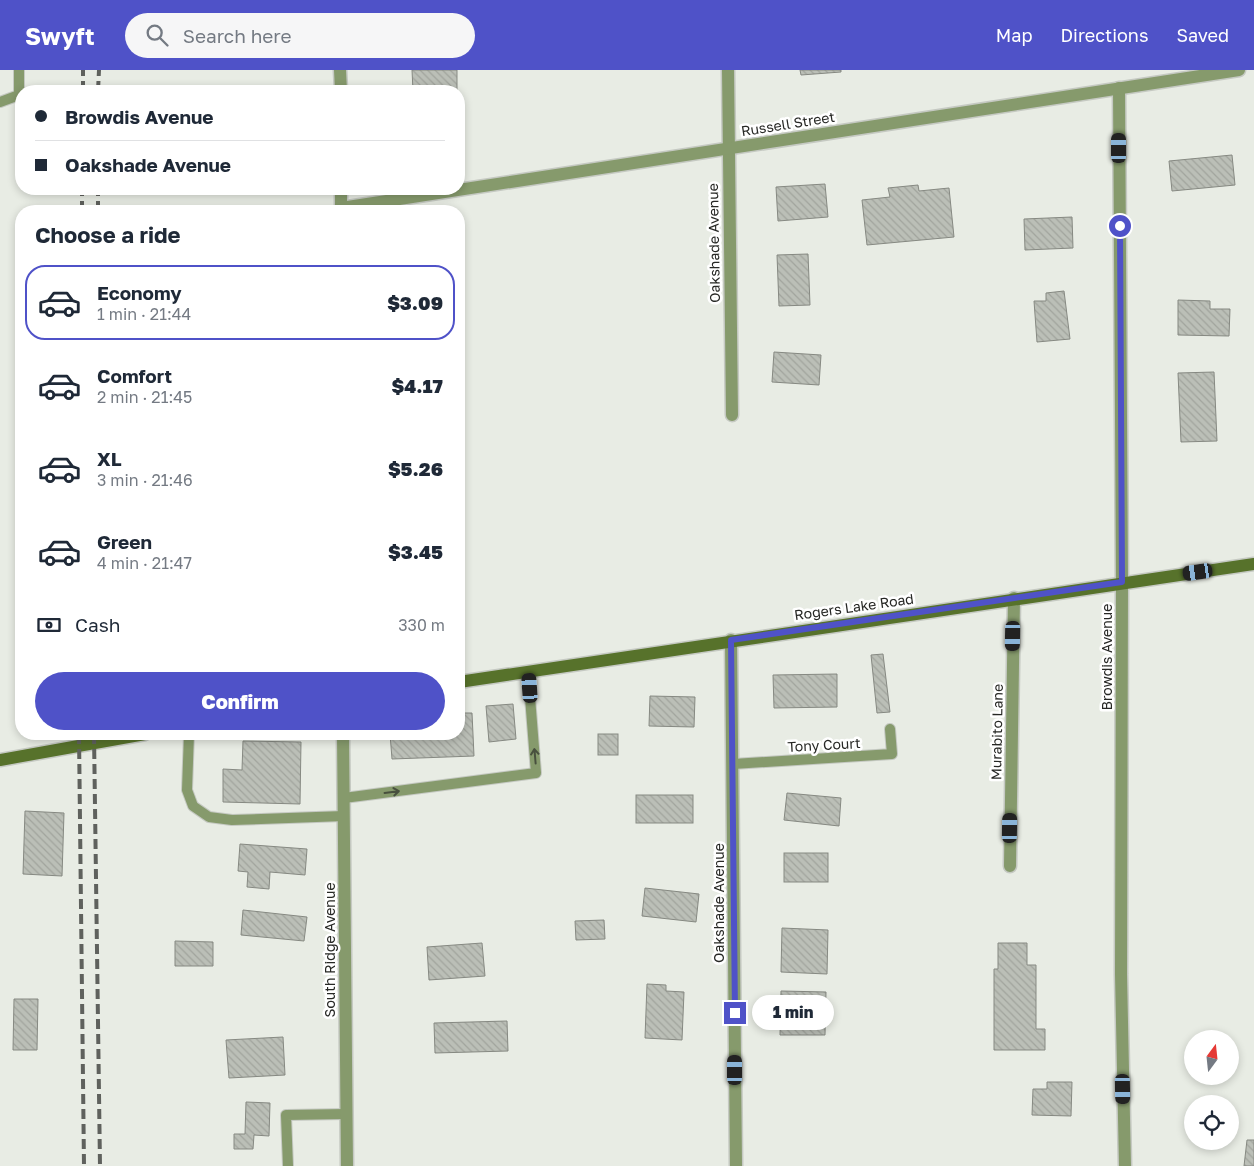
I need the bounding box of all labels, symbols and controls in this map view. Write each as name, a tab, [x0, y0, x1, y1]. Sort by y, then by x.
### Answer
search box	[125, 13, 475, 58]
text: Swyft	[25, 21, 95, 50]
icon: search	[143, 21, 171, 49]
text: Search here	[183, 24, 292, 47]
text: Map	[996, 24, 1032, 46]
text: Directions	[1060, 24, 1148, 46]
text: Saved	[1176, 24, 1229, 46]
text: Browdis Avenue	[65, 105, 213, 128]
street label: Russell Street	[740, 108, 836, 139]
car	[1111, 133, 1126, 163]
text: Oakshade Avenue	[65, 153, 231, 176]
street label: Oakshade Avenue	[704, 183, 723, 303]
route start	[1109, 215, 1131, 237]
text: Choose a ride	[35, 221, 181, 248]
icon: car	[37, 280, 82, 325]
text: Economy	[97, 281, 182, 304]
text: $3.09	[387, 291, 443, 314]
text: 1 min · 21:44	[97, 304, 191, 324]
icon: car	[37, 363, 82, 408]
text: Comfort	[97, 364, 172, 387]
text: $4.17	[392, 374, 443, 397]
text: 2 min · 21:45	[97, 387, 192, 407]
icon: car	[37, 446, 82, 491]
text: XL	[97, 447, 122, 470]
text: $5.26	[388, 457, 443, 480]
text: 3 min · 21:46	[97, 470, 193, 490]
icon: car	[37, 529, 82, 574]
text: Green	[97, 530, 152, 553]
text: $3.45	[388, 540, 443, 563]
text: 4 min · 21:47	[97, 553, 192, 573]
car	[1182, 562, 1213, 582]
street label: Rogers Lake Road	[793, 590, 915, 623]
street label: Browdis Avenue	[1098, 604, 1115, 710]
icon: cash	[35, 611, 63, 639]
text: Cash	[75, 613, 120, 636]
text: 330 m	[398, 615, 445, 635]
car	[1005, 621, 1020, 651]
button: Confirm	[35, 672, 445, 730]
car	[521, 673, 538, 703]
street label: Murabito Lane	[987, 684, 1006, 780]
street label: Tony Court	[787, 734, 861, 755]
one-way arrow	[530, 748, 540, 764]
one-way arrow	[384, 786, 400, 796]
car	[1002, 813, 1017, 843]
street label: Oakshade Avenue	[710, 843, 727, 963]
street label: South Ridge Avenue	[321, 882, 338, 1018]
callout: 1 min	[752, 996, 835, 1030]
route end	[724, 1002, 746, 1024]
text: 1 min	[773, 1002, 813, 1022]
north arrow	[1184, 1030, 1239, 1085]
map controls	[1184, 1030, 1239, 1150]
car	[727, 1055, 742, 1085]
car	[1115, 1074, 1130, 1104]
button: locate	[1184, 1095, 1239, 1150]

